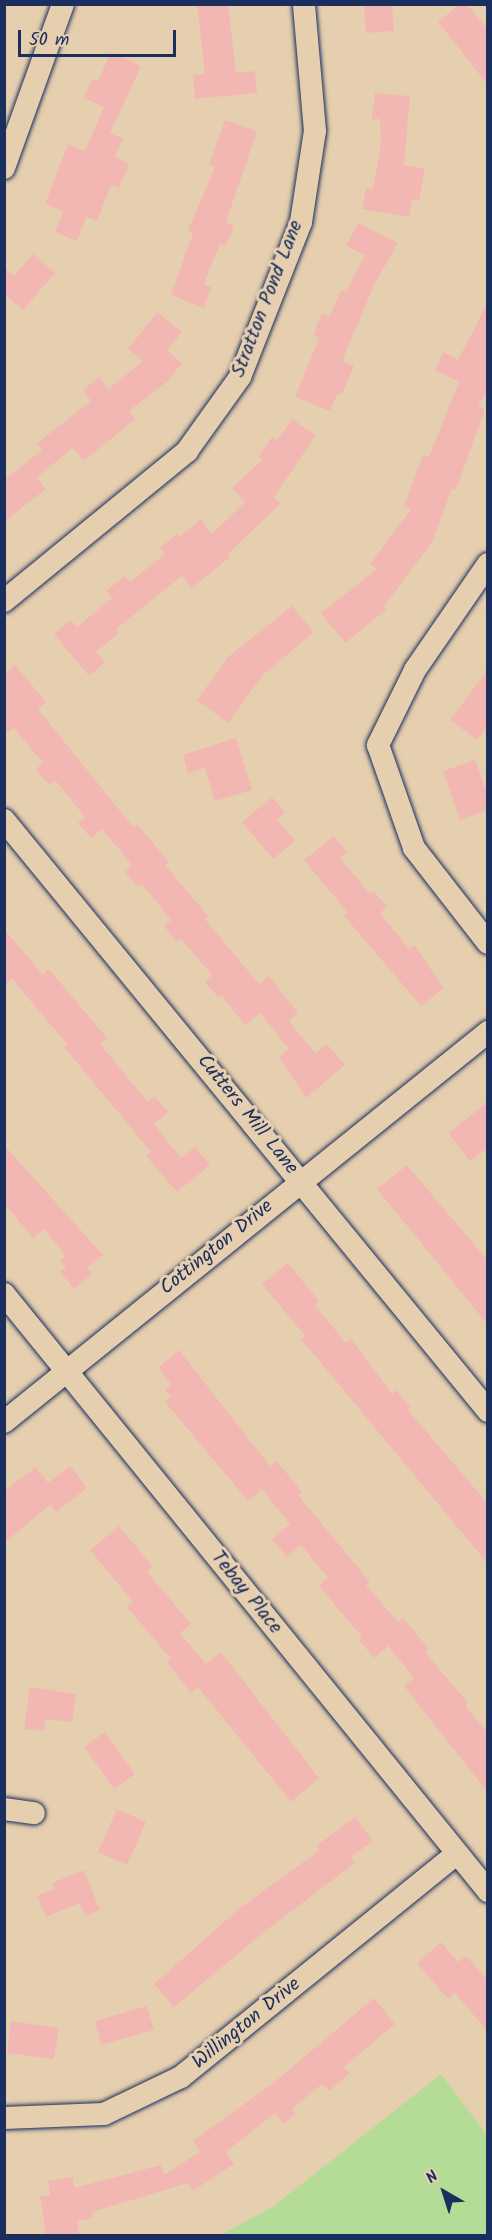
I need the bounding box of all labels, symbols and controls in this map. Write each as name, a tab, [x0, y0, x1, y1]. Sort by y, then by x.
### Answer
scale bar	[21, 18, 178, 56]
text: 50 m	[29, 26, 69, 55]
street label: Stratton Pond Lane	[227, 217, 309, 381]
street label: Cutters Mill Lane	[191, 1050, 303, 1180]
street label: Cottington Drive	[156, 1195, 278, 1301]
street label: Tebay Place	[205, 1547, 287, 1639]
street label: Willington Drive	[188, 1973, 306, 2075]
north arrow	[414, 2162, 474, 2222]
text: N	[421, 2165, 444, 2191]

